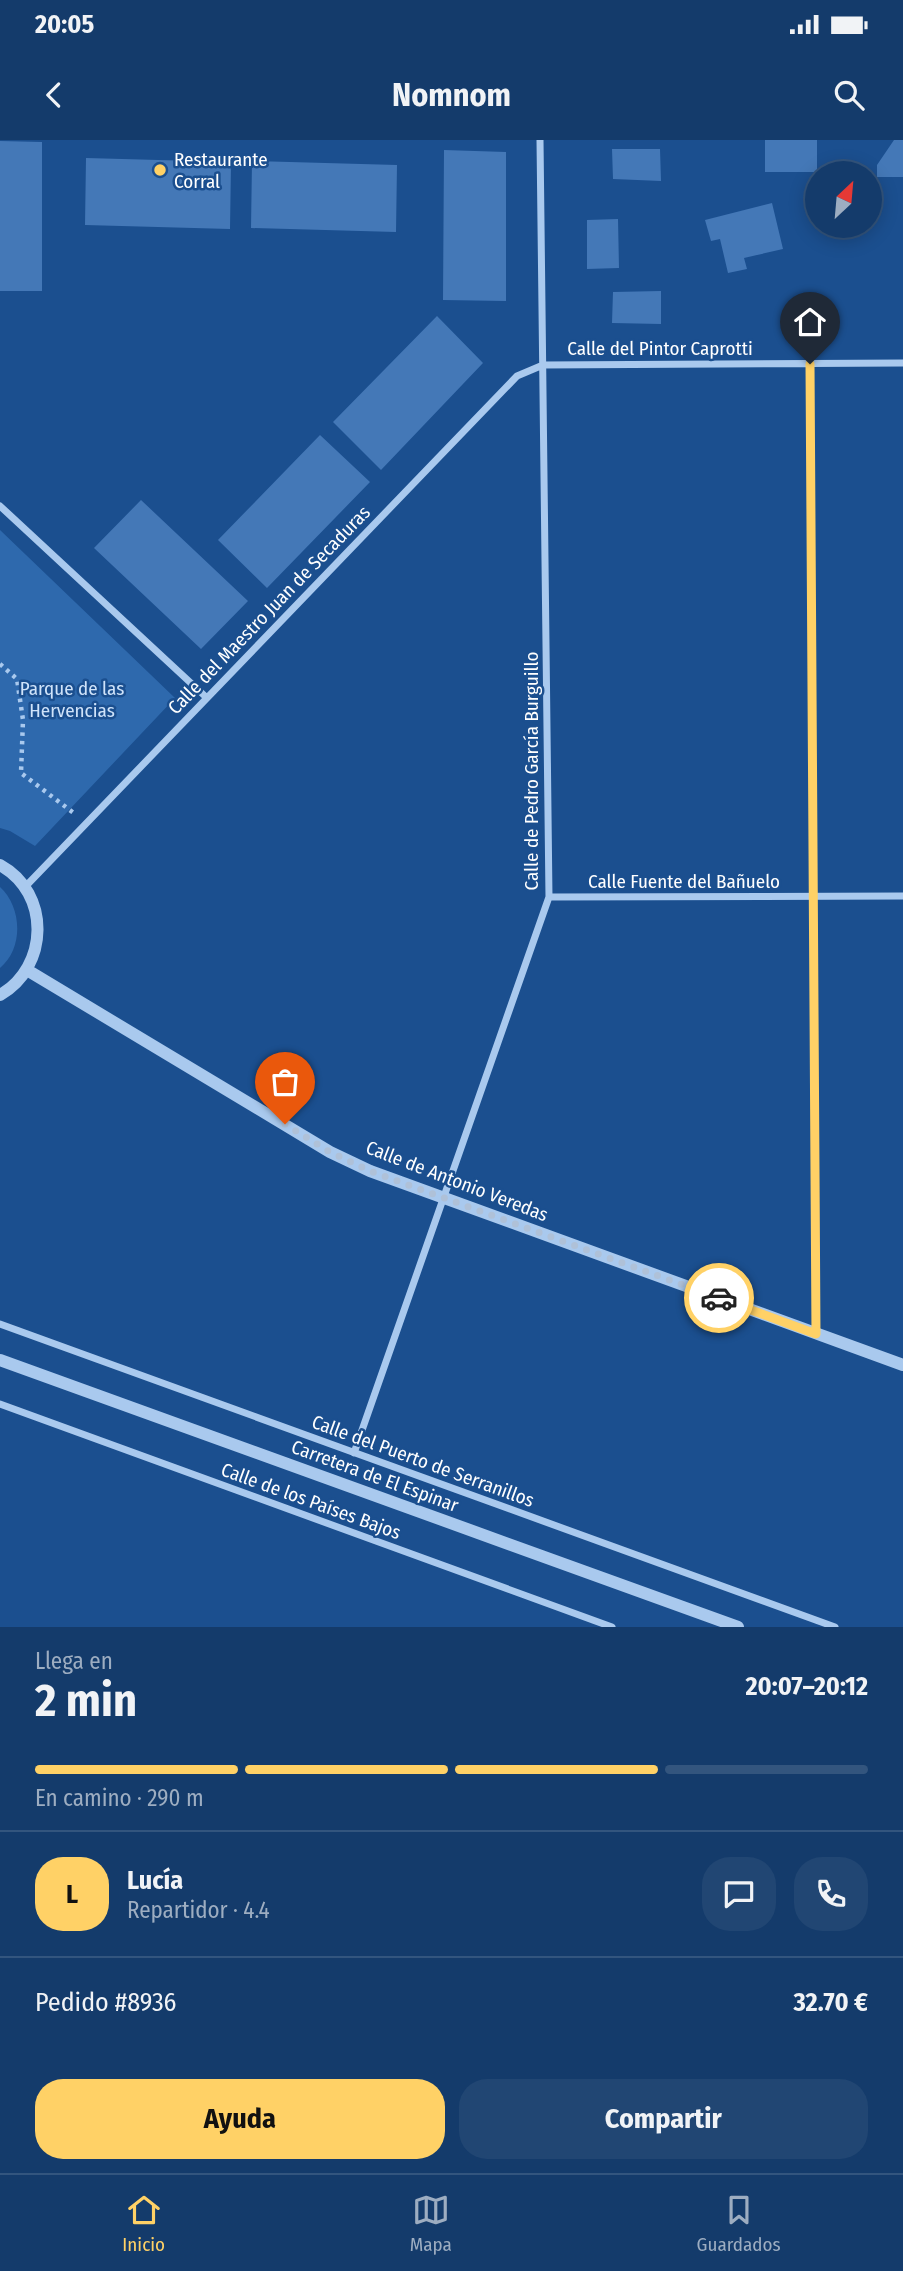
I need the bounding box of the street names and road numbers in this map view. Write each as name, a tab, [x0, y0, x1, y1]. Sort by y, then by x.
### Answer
street label: Calle del Pintor Caprotti	[567, 337, 753, 360]
street label: Calle del Maestro Juan de Secaduras	[163, 501, 375, 719]
street label: Calle de Pedro García Burguillo	[520, 652, 543, 890]
street label: Calle Fuente del Bañuelo	[588, 870, 780, 893]
street label: Calle de Antonio Veredas	[363, 1136, 551, 1226]
street label: Calle del Puerto de Serranillos	[309, 1410, 537, 1512]
street label: Carretera de El Espinar	[288, 1435, 462, 1517]
street label: Calle de los Países Bajos	[218, 1458, 404, 1544]

